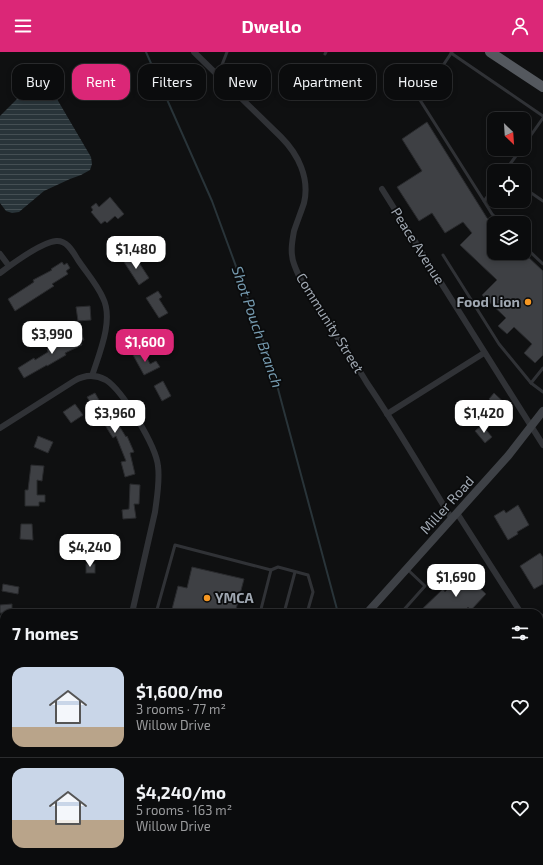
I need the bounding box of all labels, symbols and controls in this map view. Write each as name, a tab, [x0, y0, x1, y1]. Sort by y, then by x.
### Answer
icon: menu	[12, 15, 34, 37]
text: Dwello	[241, 15, 302, 37]
icon: person	[509, 15, 531, 37]
chip: Buy	[12, 64, 64, 100]
chip: Rent	[72, 64, 130, 100]
chip: Filters	[138, 64, 206, 100]
chip: New	[214, 64, 271, 100]
chip: Apartment	[279, 64, 376, 100]
chip: House	[384, 64, 452, 100]
north arrow	[487, 112, 531, 156]
map controls	[487, 112, 531, 260]
button: locate	[487, 164, 531, 208]
street label: Peace Avenue	[388, 204, 449, 287]
button: layers	[487, 216, 531, 260]
pin: $1,480	[103, 236, 169, 270]
text: $1,480	[116, 241, 156, 257]
water label: Shot Pouch Branch	[229, 263, 287, 390]
street label: Community Street	[293, 270, 368, 376]
place label: Food Lion	[456, 293, 520, 310]
marker: Food Lion	[523, 297, 533, 307]
pin: $3,990	[19, 321, 85, 355]
text: $3,990	[31, 326, 73, 342]
pin: $1,600	[112, 329, 178, 363]
text: $1,600	[125, 334, 165, 350]
pin: $3,960	[82, 400, 148, 434]
pin: $1,420	[451, 400, 517, 434]
text: $3,960	[94, 405, 136, 421]
text: $1,420	[464, 405, 504, 421]
street label: Miller Road	[416, 472, 477, 537]
pin: $4,240	[57, 534, 123, 568]
text: $4,240	[68, 539, 112, 555]
pin: $1,690	[423, 564, 489, 598]
text: $1,690	[436, 569, 476, 585]
place label: YMCA	[215, 589, 255, 606]
marker: YMCA	[202, 593, 212, 603]
icon: filters	[509, 622, 531, 644]
text: 7 homes	[12, 623, 79, 643]
text: $1,600/mo	[136, 681, 223, 701]
icon: home	[44, 683, 92, 731]
icon: heart	[509, 696, 531, 718]
text: 3 rooms · 77 m²	[136, 701, 226, 717]
text: Willow Drive	[136, 717, 211, 733]
text: $4,240/mo	[136, 782, 226, 802]
icon: home	[44, 784, 92, 832]
icon: heart	[509, 797, 531, 819]
text: 5 rooms · 163 m²	[136, 802, 232, 818]
text: Willow Drive	[136, 818, 211, 834]

